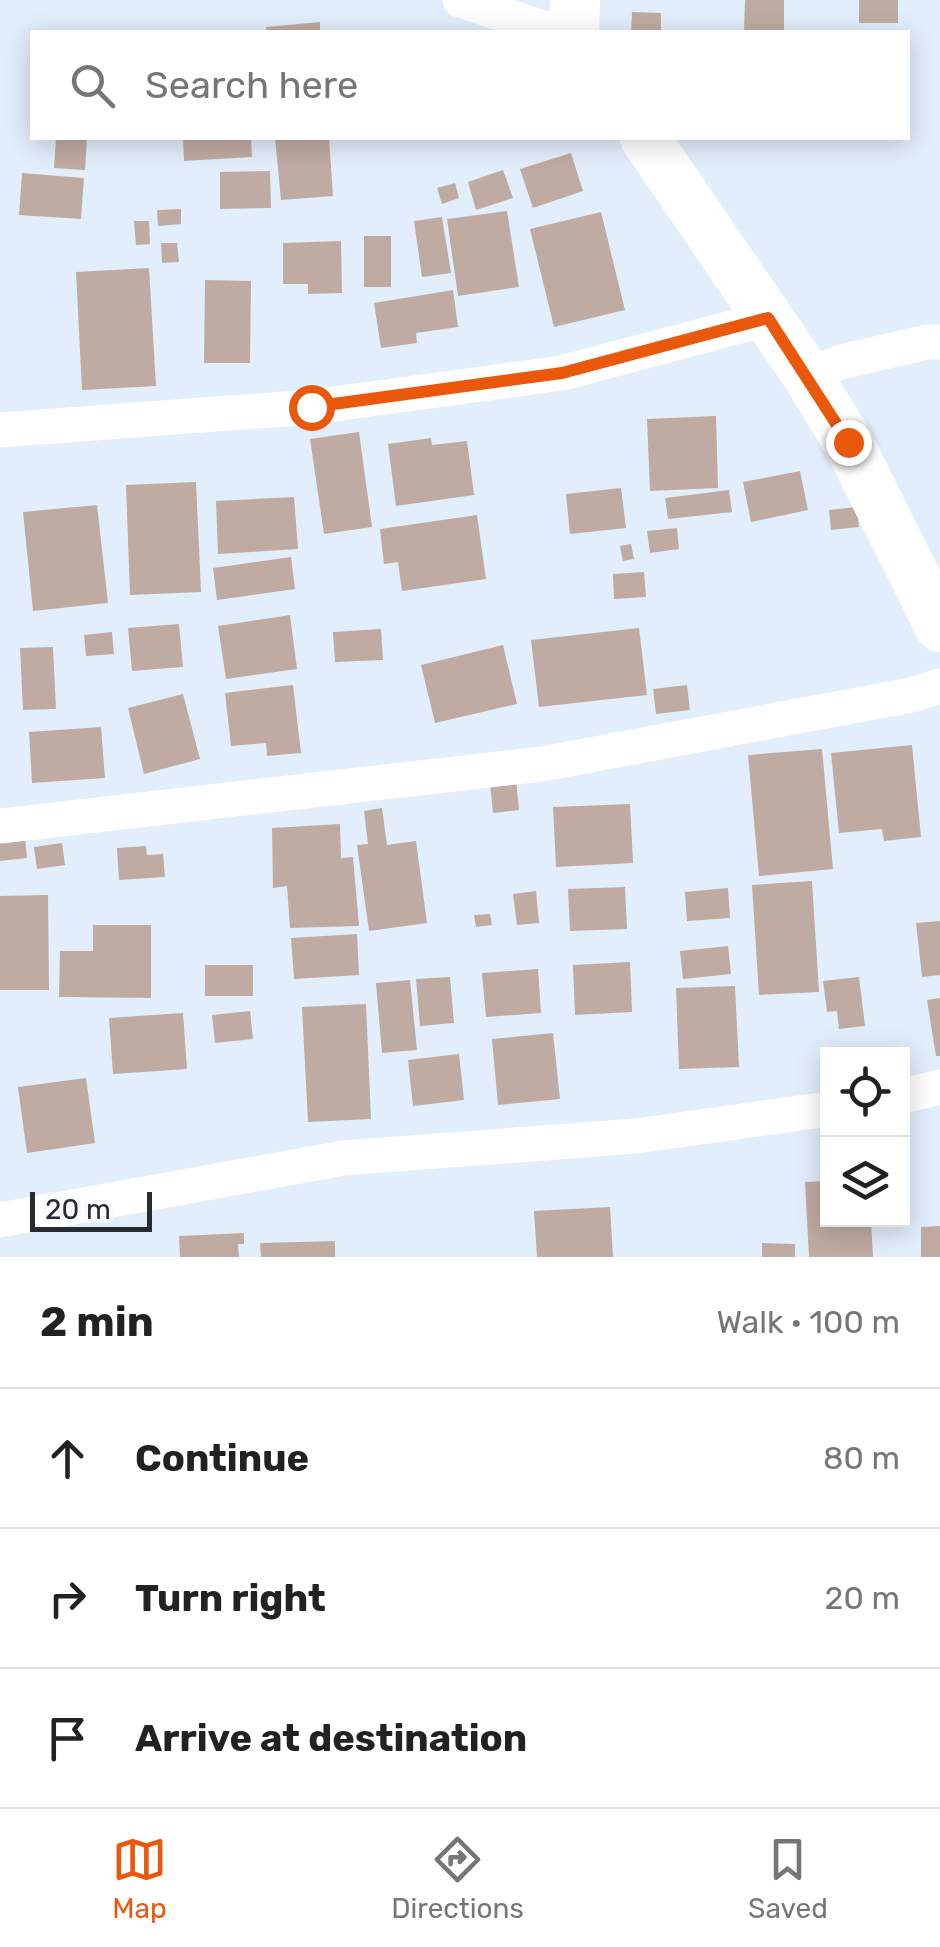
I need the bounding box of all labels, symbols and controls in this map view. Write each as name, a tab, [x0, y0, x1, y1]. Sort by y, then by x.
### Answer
search box	[30, 30, 910, 140]
icon: search	[65, 58, 120, 113]
text: Search here	[145, 62, 358, 108]
route start	[289, 385, 335, 431]
route end	[826, 420, 872, 466]
map controls	[820, 1047, 910, 1227]
button: locate	[820, 1047, 910, 1137]
button: layers	[820, 1137, 910, 1227]
scale bar	[30, 1187, 152, 1232]
text: 20 m	[45, 1193, 111, 1226]
text: 2 min	[40, 1297, 154, 1347]
text: Walk · 100 m	[717, 1303, 900, 1341]
icon: ahead	[40, 1431, 95, 1486]
text: Continue	[135, 1435, 309, 1481]
text: 80 m	[823, 1439, 900, 1477]
icon: right	[40, 1571, 95, 1626]
text: Turn right	[135, 1575, 326, 1621]
text: 20 m	[825, 1579, 900, 1617]
icon: arrive	[40, 1711, 95, 1766]
text: Arrive at destination	[135, 1715, 527, 1761]
tab: Map	[112, 1832, 167, 1925]
tab: Directions	[391, 1832, 524, 1925]
tab: Saved	[748, 1832, 828, 1925]

